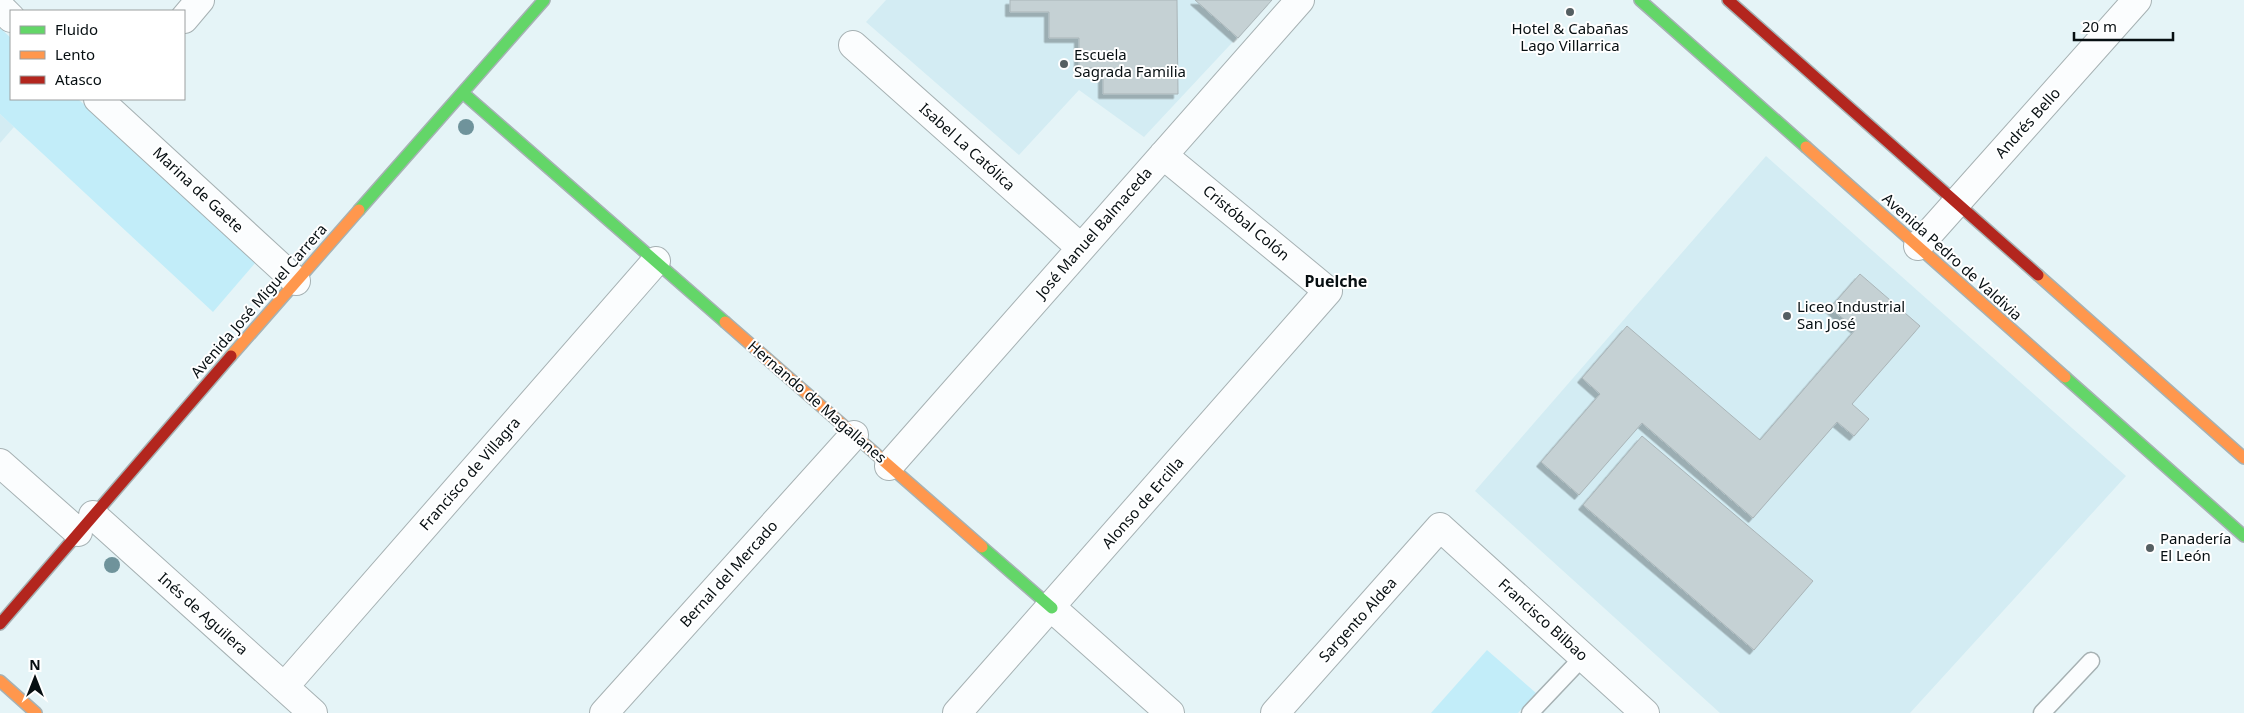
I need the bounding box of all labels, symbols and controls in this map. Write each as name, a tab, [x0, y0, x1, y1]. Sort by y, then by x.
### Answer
marker: Hotel & Cabañas Lago Villarrica	[1564, 6, 1576, 18]
legend	[10, 10, 185, 100]
scale bar	[2074, 10, 2173, 42]
text: 20 m	[2082, 16, 2117, 36]
place label: Hotel & Cabañas Lago Villarrica	[1511, 18, 1629, 55]
text: Fluido	[55, 19, 98, 39]
text: Lento	[55, 44, 95, 64]
place label: Escuela Sagrada Familia	[1074, 44, 1186, 81]
marker: Escuela Sagrada Familia	[1058, 58, 1070, 70]
text: Atasco	[55, 69, 102, 89]
street label: Andrés Bello	[1990, 83, 2064, 162]
street label: Isabel La Católica	[916, 98, 1020, 195]
street label: Marina de Gaete	[149, 142, 248, 236]
street label: José Manuel Balmaceda	[1030, 163, 1156, 304]
street label: Cristóbal Colón	[1199, 180, 1294, 264]
street label: Avenida Pedro de Valdivia	[1879, 188, 2027, 324]
street label: Avenida José Miguel Carrera	[186, 219, 331, 382]
district label: Puelche	[1305, 270, 1367, 292]
place label: Liceo Industrial San José	[1797, 296, 1905, 333]
marker: Liceo Industrial San José	[1781, 310, 1793, 322]
street label: Hernando de Magallanes	[744, 336, 891, 467]
street label: Francisco de Villagra	[414, 412, 524, 534]
street label: Alonso de Ercilla	[1097, 452, 1188, 552]
street label: Bernal del Mercado	[675, 516, 782, 631]
place label: Panadería El León	[2160, 528, 2231, 565]
marker: Panadería El León	[2144, 542, 2156, 554]
street label: Inés de Aguilera	[155, 568, 253, 659]
street label: Sargento Aldea	[1314, 573, 1401, 666]
street label: Francisco Bilbao	[1495, 574, 1593, 665]
north arrow	[10, 653, 60, 703]
text: N	[29, 655, 41, 674]

